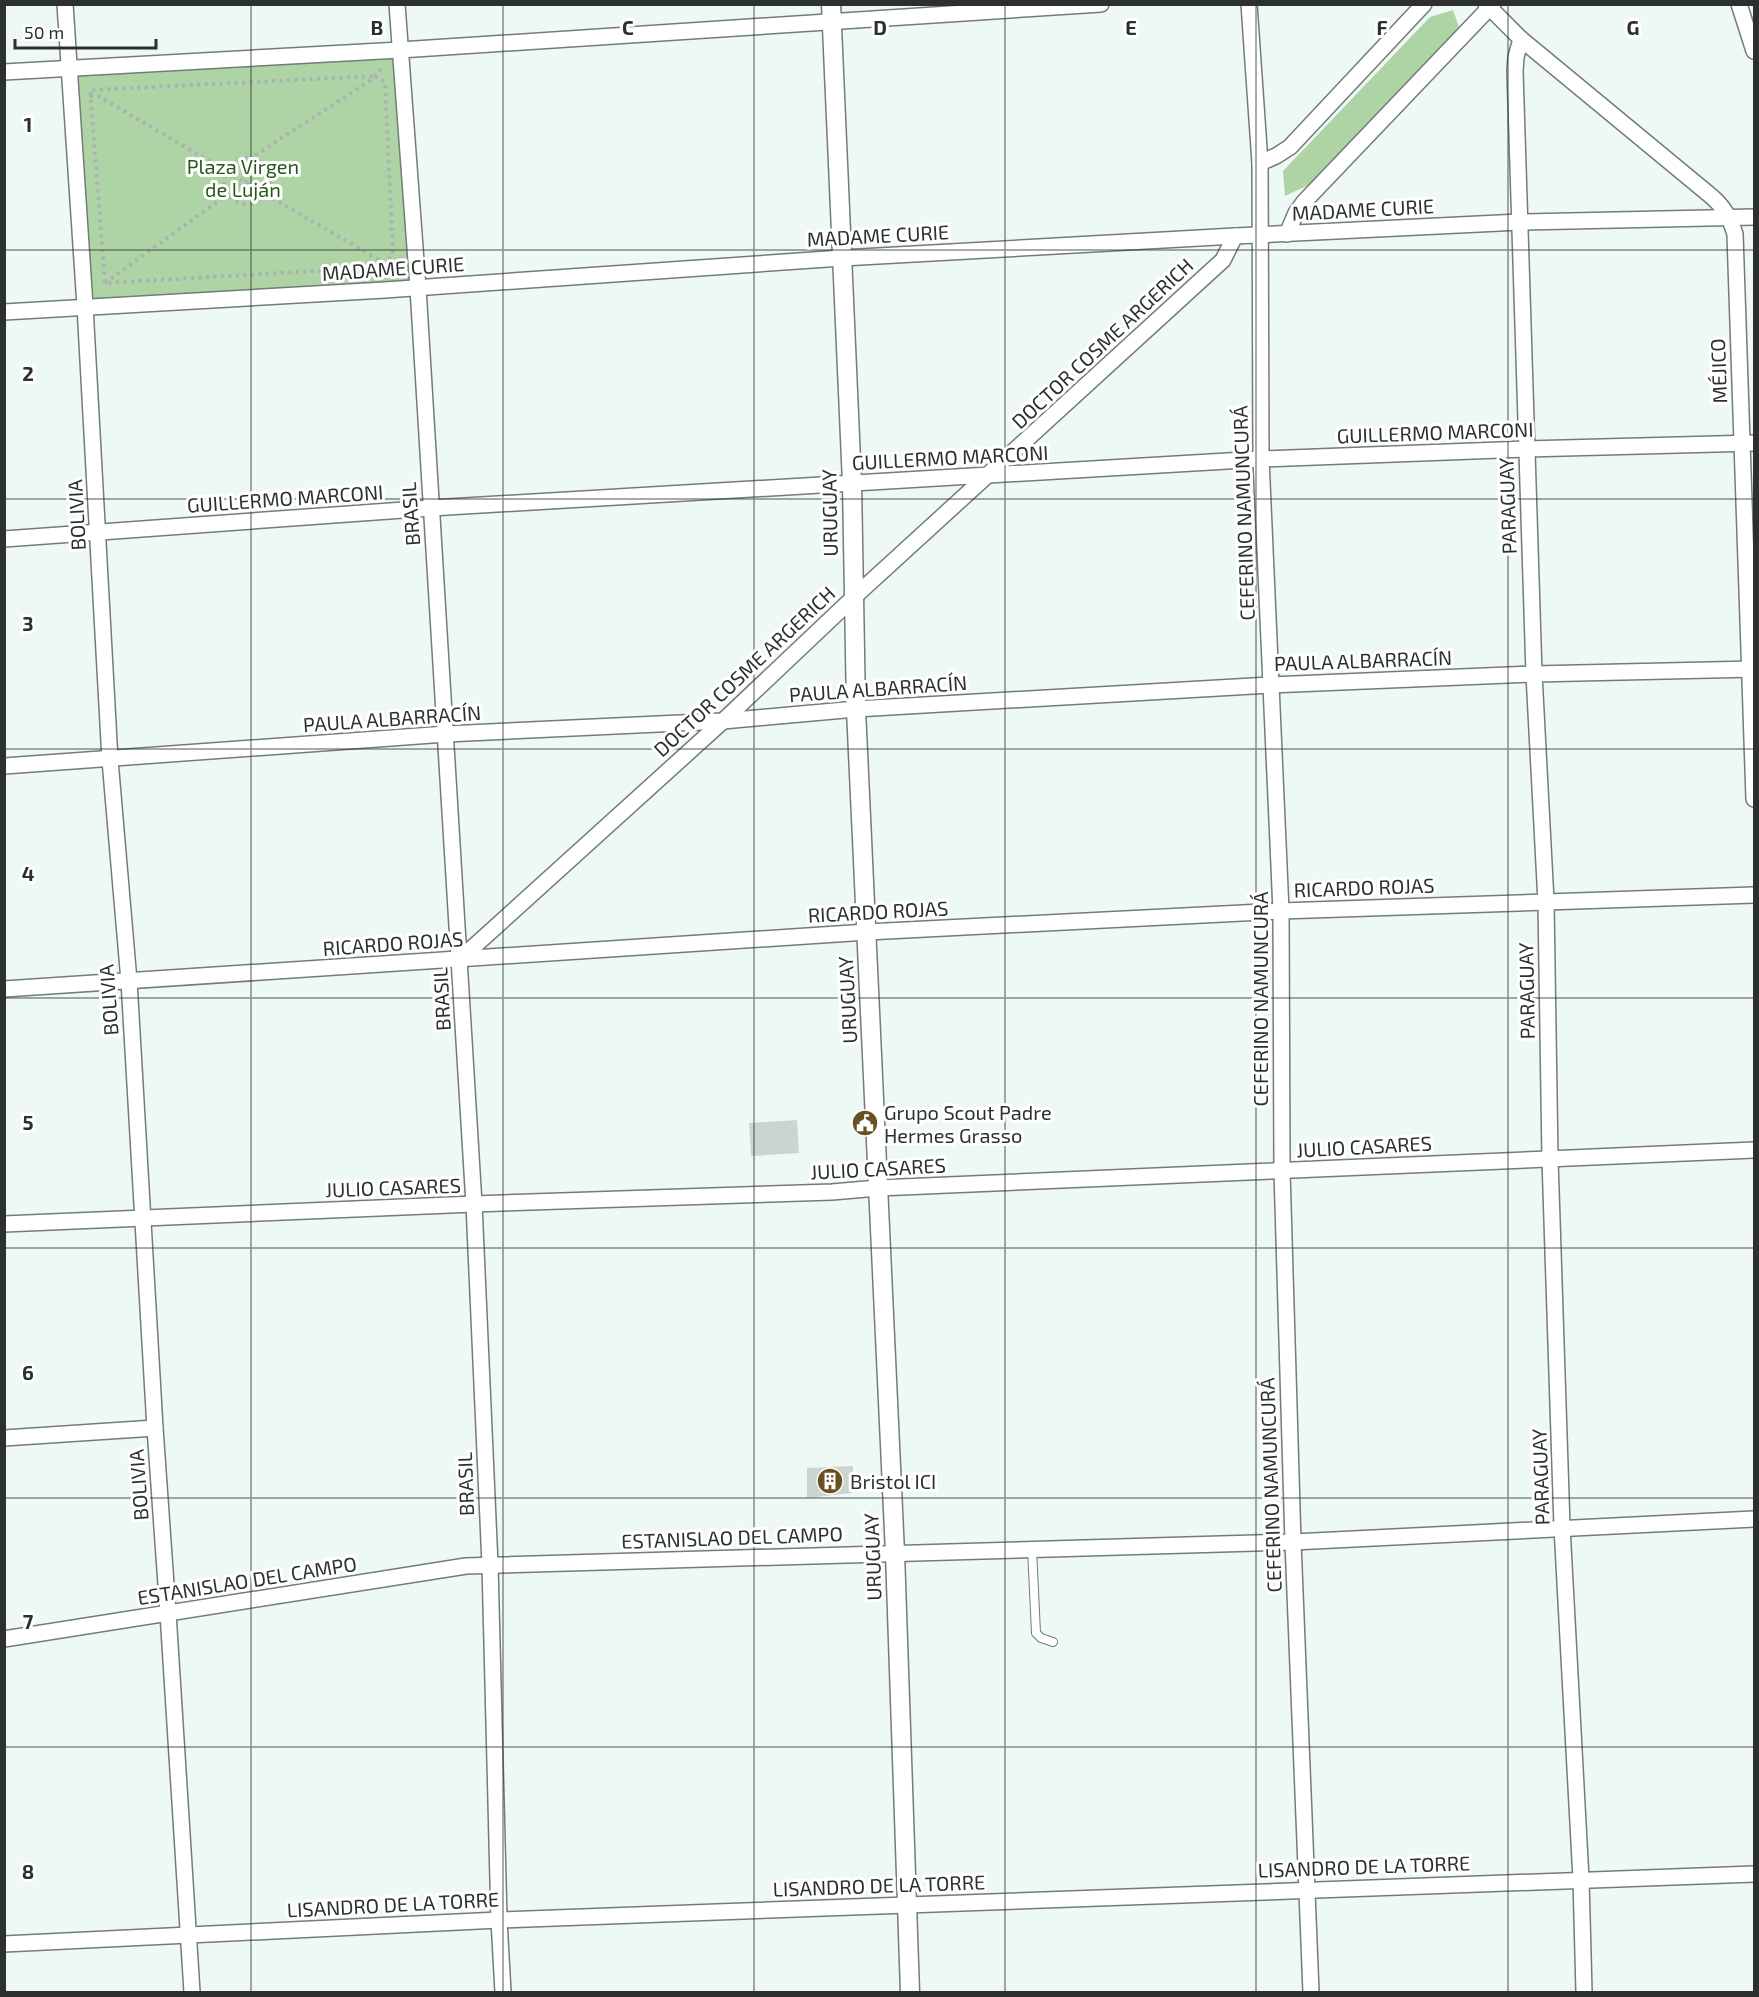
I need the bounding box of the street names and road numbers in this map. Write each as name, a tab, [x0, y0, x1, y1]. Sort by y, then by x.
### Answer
street label: MADAME CURIE	[1291, 193, 1435, 225]
street label: MADAME CURIE	[806, 219, 950, 251]
street label: MADAME CURIE	[321, 251, 465, 285]
street label: DOCTOR COSME ARGERICH	[1006, 253, 1198, 433]
street label: MÉJICO	[1705, 338, 1731, 404]
street label: CEFERINO NAMUNCURÁ	[1227, 405, 1259, 621]
street label: GUILLERMO MARCONI	[1336, 417, 1534, 447]
street label: GUILLERMO MARCONI	[851, 440, 1049, 474]
street label: PARAGUAY	[1493, 457, 1521, 555]
street label: URUGUAY	[816, 468, 842, 557]
street label: BOLIVIA	[62, 478, 90, 551]
street label: GUILLERMO MARCONI	[186, 479, 384, 517]
street label: BRASIL	[396, 481, 424, 547]
street label: DOCTOR COSME ARGERICH	[648, 581, 840, 761]
street label: PAULA ALBARRACÍN	[1273, 645, 1453, 675]
street label: PAULA ALBARRACÍN	[788, 670, 968, 706]
street label: PAULA ALBARRACÍN	[302, 700, 482, 736]
street label: RICARDO ROJAS	[1293, 873, 1435, 901]
street label: CEFERINO NAMUNCURÁ	[1248, 891, 1272, 1107]
street label: RICARDO ROJAS	[807, 895, 949, 927]
street label: RICARDO ROJAS	[322, 926, 464, 960]
street label: PARAGUAY	[1513, 942, 1539, 1040]
street label: URUGUAY	[833, 955, 861, 1044]
street label: BOLIVIA	[94, 963, 122, 1036]
street label: BRASIL	[427, 966, 455, 1032]
street label: JULIO CASARES	[1296, 1130, 1432, 1162]
street label: JULIO CASARES	[810, 1152, 946, 1184]
street label: JULIO CASARES	[325, 1173, 461, 1201]
street label: CEFERINO NAMUNCURÁ	[1254, 1377, 1286, 1593]
street label: PARAGUAY	[1526, 1428, 1554, 1526]
street label: BOLIVIA	[124, 1448, 152, 1521]
street label: BRASIL	[452, 1452, 478, 1516]
street label: URUGUAY	[858, 1512, 886, 1601]
street label: ESTANISLAO DEL CAMPO	[621, 1521, 843, 1553]
street label: ESTANISLAO DEL CAMPO	[136, 1551, 358, 1609]
street label: LISANDRO DE LA TORRE	[1257, 1850, 1471, 1882]
street label: LISANDRO DE LA TORRE	[772, 1869, 986, 1901]
street label: LISANDRO DE LA TORRE	[286, 1886, 500, 1922]

